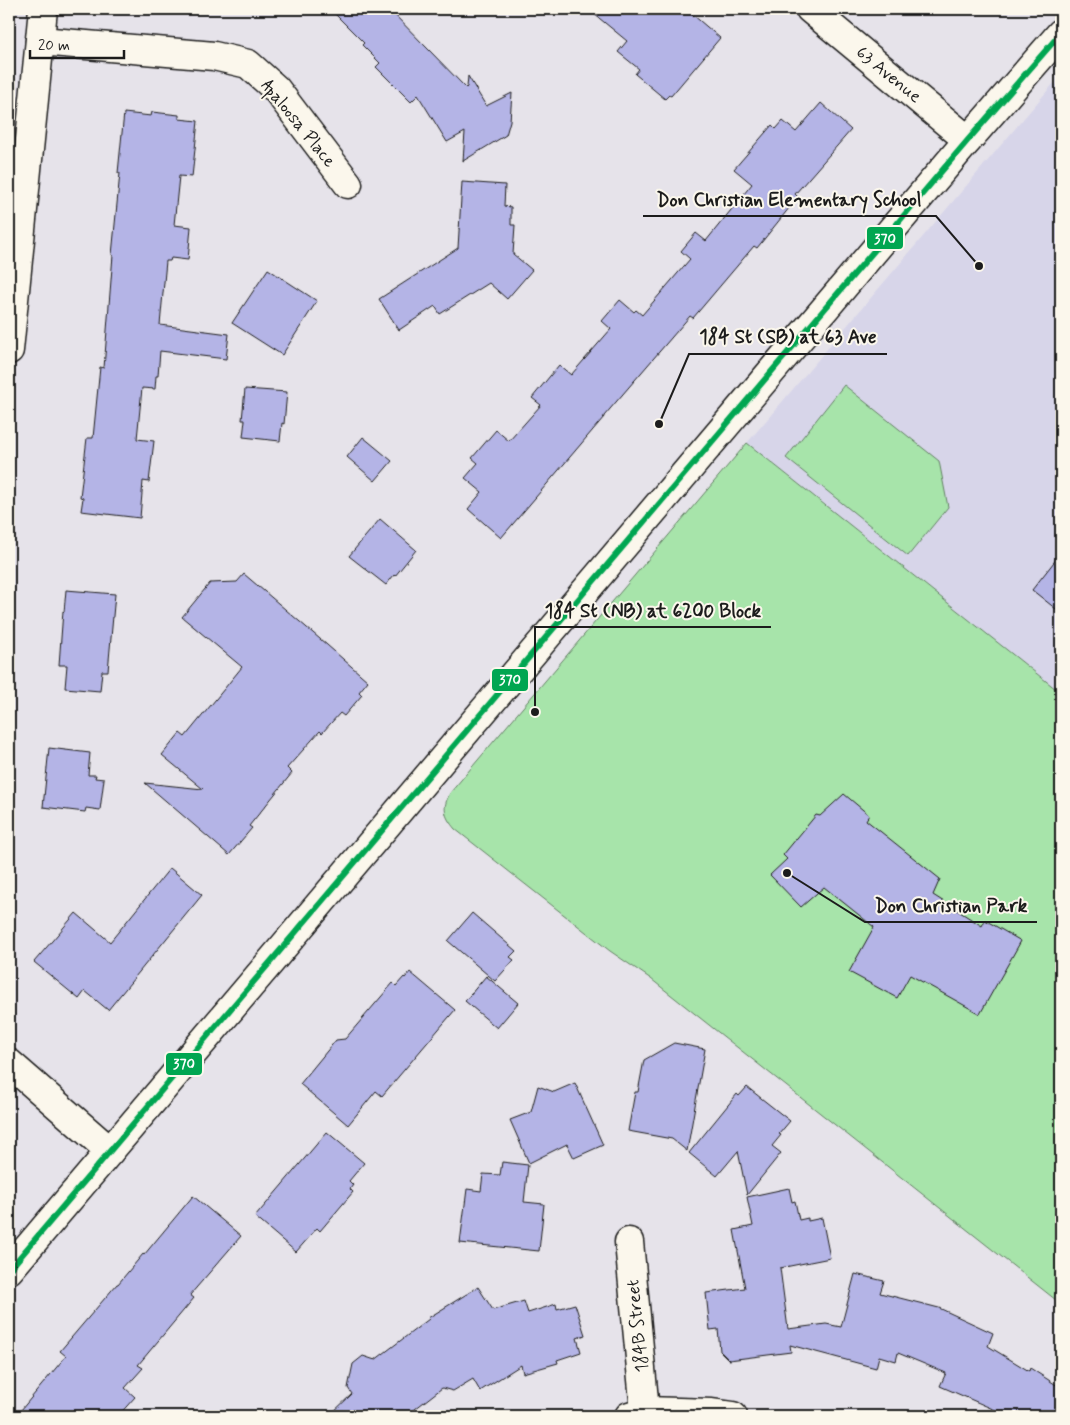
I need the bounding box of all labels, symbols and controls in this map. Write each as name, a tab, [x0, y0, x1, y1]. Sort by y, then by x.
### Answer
scale bar	[30, 28, 124, 60]
text: 20 m	[38, 36, 70, 56]
street label: 63 Avenue	[850, 41, 926, 109]
street label: Apaloosa Place	[255, 75, 341, 173]
callout: Don Christian Elementary School	[643, 182, 936, 216]
text: Don Christian Elementary School	[656, 188, 922, 214]
line badge: 370	[866, 226, 904, 250]
text: 370	[874, 230, 896, 248]
callout: 184 St (SB) at 63 Ave	[689, 320, 887, 354]
text: 184 St (SB) at 63 Ave	[699, 325, 877, 350]
callout: 184 St (NB) at 6200 Block	[535, 593, 771, 627]
text: 184 St (NB) at 6200 Block	[545, 599, 762, 624]
line badge: 370	[491, 668, 529, 692]
text: 370	[499, 671, 521, 689]
callout: Don Christian Park	[865, 888, 1037, 922]
text: Don Christian Park	[875, 894, 1028, 919]
line badge: 370	[165, 1052, 203, 1076]
text: 370	[173, 1055, 195, 1073]
street label: 184B Street	[621, 1278, 655, 1374]

